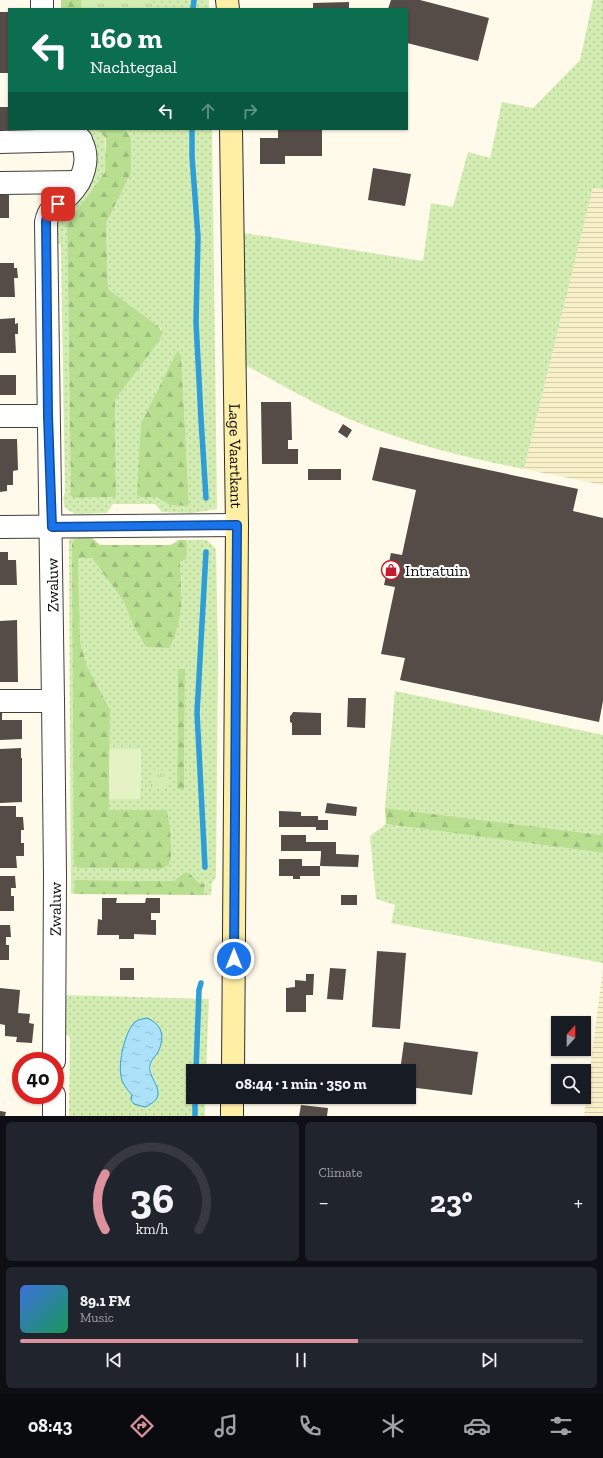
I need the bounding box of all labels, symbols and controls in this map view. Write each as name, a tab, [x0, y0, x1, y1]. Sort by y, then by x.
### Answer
text: 160 m	[90, 22, 162, 55]
icon: left	[24, 24, 76, 76]
text: Nachtegaal	[90, 56, 177, 78]
icon: left	[155, 100, 177, 122]
icon: ahead	[197, 100, 219, 122]
icon: right	[239, 100, 261, 122]
pin	[41, 187, 75, 221]
icon: arrive	[47, 193, 69, 215]
street label: Lage Vaartkant	[225, 404, 246, 508]
street label: Zwaluw	[43, 557, 62, 612]
shop icon: Intratuin	[380, 559, 402, 581]
place label: Intratuin	[405, 561, 469, 580]
street label: Zwaluw	[46, 881, 65, 936]
position arrow	[213, 938, 255, 980]
north arrow	[551, 1016, 591, 1056]
map controls	[551, 1016, 591, 1104]
speed limit sign: 40	[12, 1052, 64, 1104]
button: search	[551, 1064, 591, 1104]
text: 08:44 · 1 min · 350 m	[235, 1075, 367, 1093]
text: Climate	[319, 1165, 362, 1180]
text: 36	[130, 1173, 174, 1223]
text: 23°	[430, 1184, 473, 1220]
text: −	[319, 1189, 329, 1216]
text: +	[574, 1189, 583, 1216]
text: km/h	[136, 1220, 169, 1237]
text: 89.1 FM	[80, 1292, 130, 1310]
text: Music	[80, 1310, 114, 1325]
icon: previous	[103, 1349, 125, 1371]
icon: pause	[290, 1349, 312, 1371]
icon: next	[478, 1349, 500, 1371]
icon: directions	[128, 1412, 156, 1440]
icon: music	[212, 1412, 240, 1440]
icon: phone	[296, 1412, 324, 1440]
icon: climate	[379, 1412, 407, 1440]
icon: car	[463, 1412, 491, 1440]
icon: filters	[547, 1412, 575, 1440]
text: 08:43	[28, 1415, 72, 1437]

